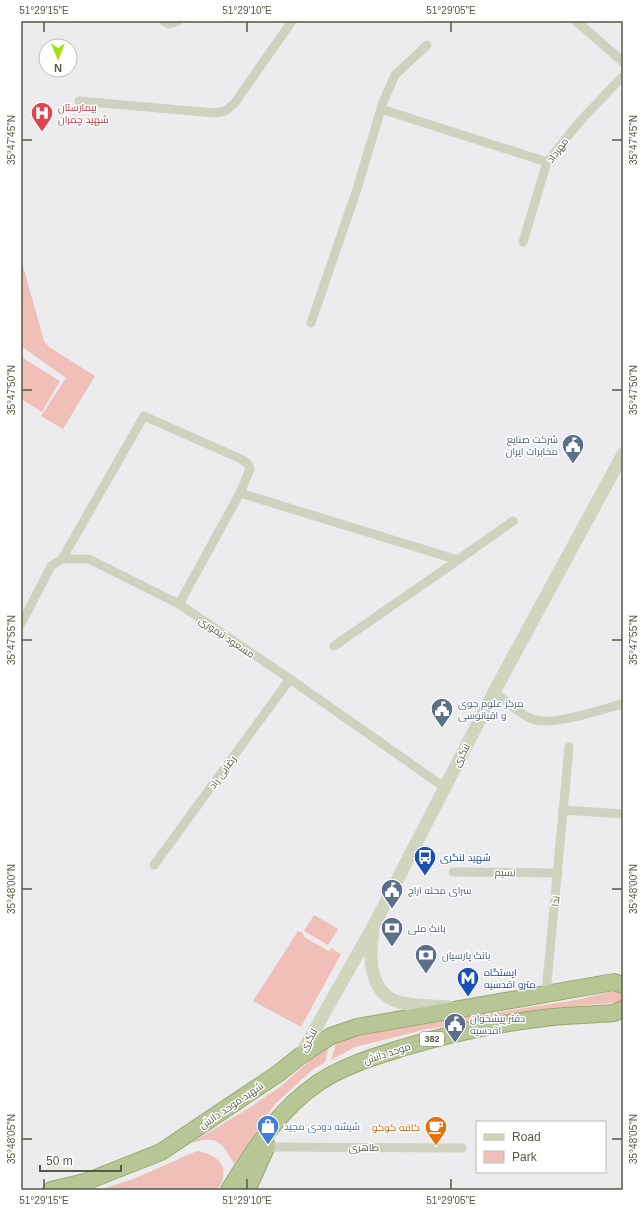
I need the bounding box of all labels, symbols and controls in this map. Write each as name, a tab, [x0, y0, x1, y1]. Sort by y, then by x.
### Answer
text: 51°29'15"E	[19, 5, 69, 16]
text: 51°29'10"E	[222, 5, 272, 16]
text: 51°29'05"E	[426, 5, 476, 16]
north arrow	[38, 38, 78, 78]
text: N	[54, 62, 62, 74]
hospital icon: بیمارستان شهید چمران	[29, 100, 55, 133]
place label: بیمارستان شهید چمران	[58, 102, 109, 126]
text: 35°47'45"N	[6, 115, 17, 165]
text: 35°47'45"N	[628, 115, 639, 165]
street label: مهرداد	[544, 136, 571, 166]
text: 35°47'50"N	[6, 365, 17, 415]
text: 35°47'50"N	[628, 365, 639, 415]
public building icon: شرکت صنایع مخابرات ایران	[560, 432, 586, 465]
place label: شرکت صنایع مخابرات ایران	[506, 434, 558, 458]
text: 35°47'55"N	[6, 615, 17, 665]
street label: مسعود تیموری	[196, 615, 257, 661]
text: 35°47'55"N	[628, 615, 639, 665]
public building icon: مرکز علوم جوی و اقیانوسی	[429, 696, 455, 729]
place label: مرکز علوم جوی و اقیانوسی	[458, 698, 524, 722]
street label: لنگری	[451, 742, 473, 769]
street label: رضایی راد	[207, 754, 239, 792]
bus stop icon: شهید لنگری	[412, 844, 438, 877]
place label: شهید لنگری	[440, 852, 491, 864]
text: 35°48'00"N	[6, 864, 17, 914]
text: 35°48'00"N	[628, 864, 639, 914]
street label: نسیم	[494, 867, 515, 880]
public building icon: سرای محله اراج	[379, 877, 405, 910]
place label: سرای محله اراج	[408, 885, 471, 897]
street label: ندا	[550, 895, 561, 907]
bank icon: بانک ملی	[379, 915, 405, 948]
place label: بانک ملی	[408, 923, 446, 935]
bank icon: بانک پارسیان	[413, 942, 439, 975]
place label: بانک پارسیان	[442, 950, 490, 962]
metro station icon: ایستگاه مترو اقدسیه	[455, 965, 481, 998]
place label: ایستگاه مترو اقدسیه	[484, 967, 536, 990]
public building icon: دفتر پیشخوان اقدسیه	[442, 1011, 468, 1044]
place label: دفتر پیشخوان اقدسیه	[470, 1013, 525, 1036]
street label: لنگری	[298, 1027, 320, 1054]
road number: 382	[420, 1032, 444, 1046]
street label: موحد دانش	[362, 1041, 412, 1067]
street label: شهید موحد دانش	[197, 1080, 266, 1132]
shop icon: شیشه دودی مجید	[255, 1113, 281, 1146]
text: 35°48'05"N	[6, 1114, 17, 1164]
cafe icon: کافه کوکو	[423, 1114, 449, 1147]
text: 35°48'05"N	[628, 1114, 639, 1164]
place label: شیشه دودی مجید	[284, 1121, 360, 1133]
legend	[476, 1121, 606, 1173]
place label: کافه کوکو	[372, 1122, 420, 1133]
text: Road	[512, 1130, 541, 1144]
street label: طاهری	[349, 1142, 379, 1154]
scale bar	[40, 1147, 121, 1173]
text: Park	[512, 1150, 538, 1164]
text: 50 m	[46, 1154, 73, 1168]
text: 51°29'15"E	[19, 1195, 69, 1206]
text: 51°29'10"E	[222, 1195, 272, 1206]
text: 51°29'05"E	[426, 1195, 476, 1206]

